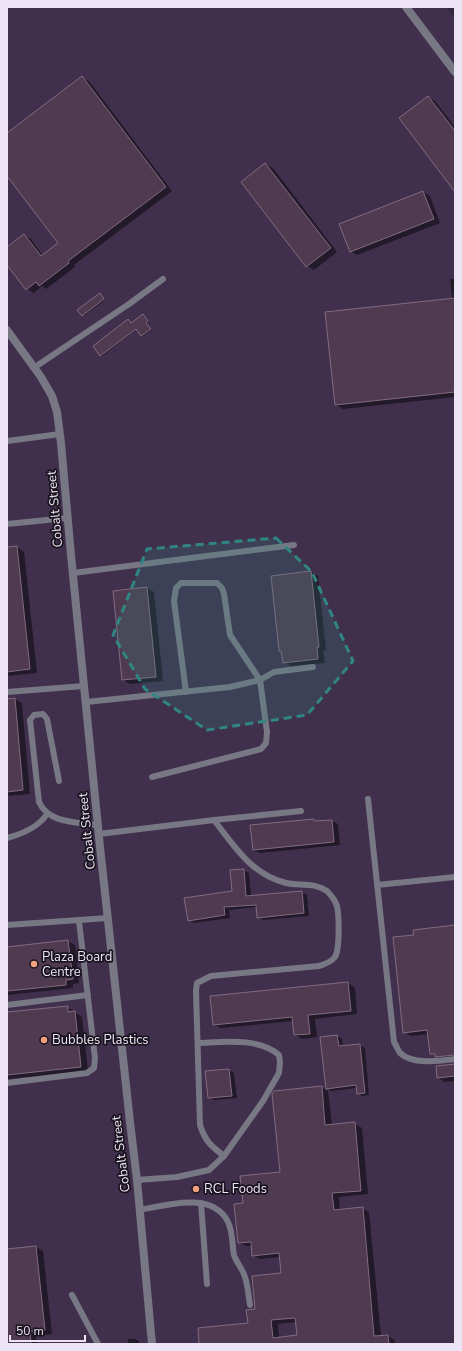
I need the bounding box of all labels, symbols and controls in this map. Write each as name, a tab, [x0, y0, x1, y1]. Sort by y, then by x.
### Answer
street label: Cobalt Street	[43, 469, 67, 548]
street label: Cobalt Street	[74, 791, 100, 870]
place label: Plaza Board Centre	[42, 948, 112, 981]
marker: Plaza Board Centre	[29, 959, 39, 969]
place label: Bubbles Plastics	[52, 1031, 149, 1049]
marker: Bubbles Plastics	[39, 1035, 49, 1045]
street label: Cobalt Street	[107, 1114, 135, 1193]
place label: RCL Foods	[204, 1180, 267, 1198]
marker: RCL Foods	[191, 1184, 201, 1194]
scale bar	[10, 1317, 85, 1343]
text: 50 m	[16, 1323, 44, 1339]

